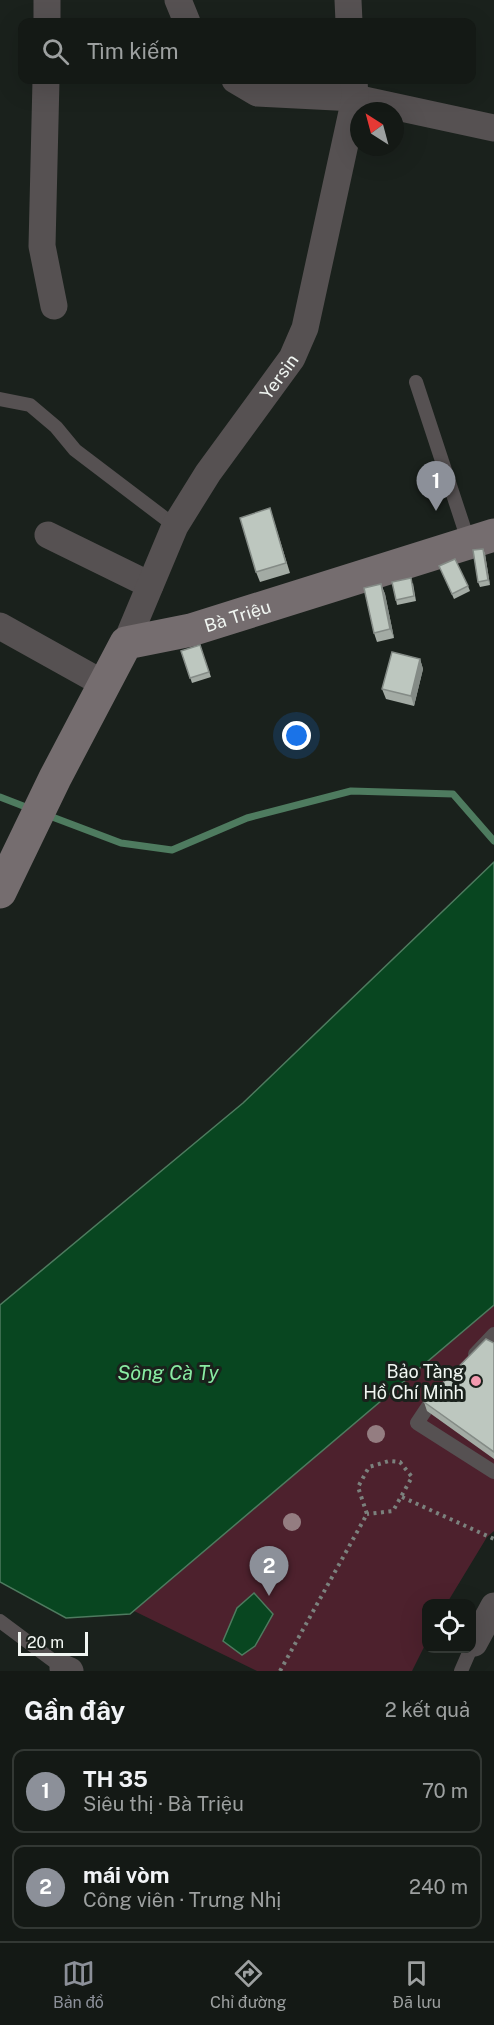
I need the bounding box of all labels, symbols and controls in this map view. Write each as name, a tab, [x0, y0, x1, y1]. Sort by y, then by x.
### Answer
search box	[18, 18, 476, 84]
icon: search	[39, 35, 72, 68]
text: Tìm kiếm	[87, 38, 178, 64]
north arrow	[350, 102, 404, 156]
street label: Yersin	[255, 350, 302, 403]
pin: 1	[416, 462, 456, 511]
street label: Bà Triệu	[201, 595, 273, 636]
your location	[282, 721, 311, 750]
water label: Sông Cà Ty	[117, 1361, 220, 1385]
place label: Bảo Tàng Hồ Chí Minh	[363, 1361, 464, 1403]
marker: Bảo Tàng Hồ Chí Minh	[469, 1374, 483, 1388]
pin: 2	[250, 1546, 288, 1596]
map controls	[422, 1599, 476, 1653]
button: locate	[422, 1599, 476, 1653]
scale bar	[18, 1629, 88, 1656]
text: 20 m	[27, 1633, 64, 1652]
text: Gần đây	[24, 1695, 125, 1726]
text: 2 kết quả	[385, 1698, 470, 1722]
text: TH 35	[83, 1766, 148, 1792]
text: 1	[41, 1779, 50, 1803]
text: 70 m	[422, 1779, 468, 1803]
text: Siêu thị · Bà Triệu	[83, 1792, 244, 1816]
text: mái vòm	[83, 1862, 169, 1888]
text: 2	[39, 1875, 52, 1899]
text: 240 m	[409, 1875, 468, 1899]
text: Công viên · Trưng Nhị	[83, 1888, 281, 1912]
tab: Bản đồ	[53, 1957, 104, 2012]
tab: Chỉ đường	[210, 1957, 287, 2012]
tab: Đã lưu	[393, 1957, 441, 2012]

